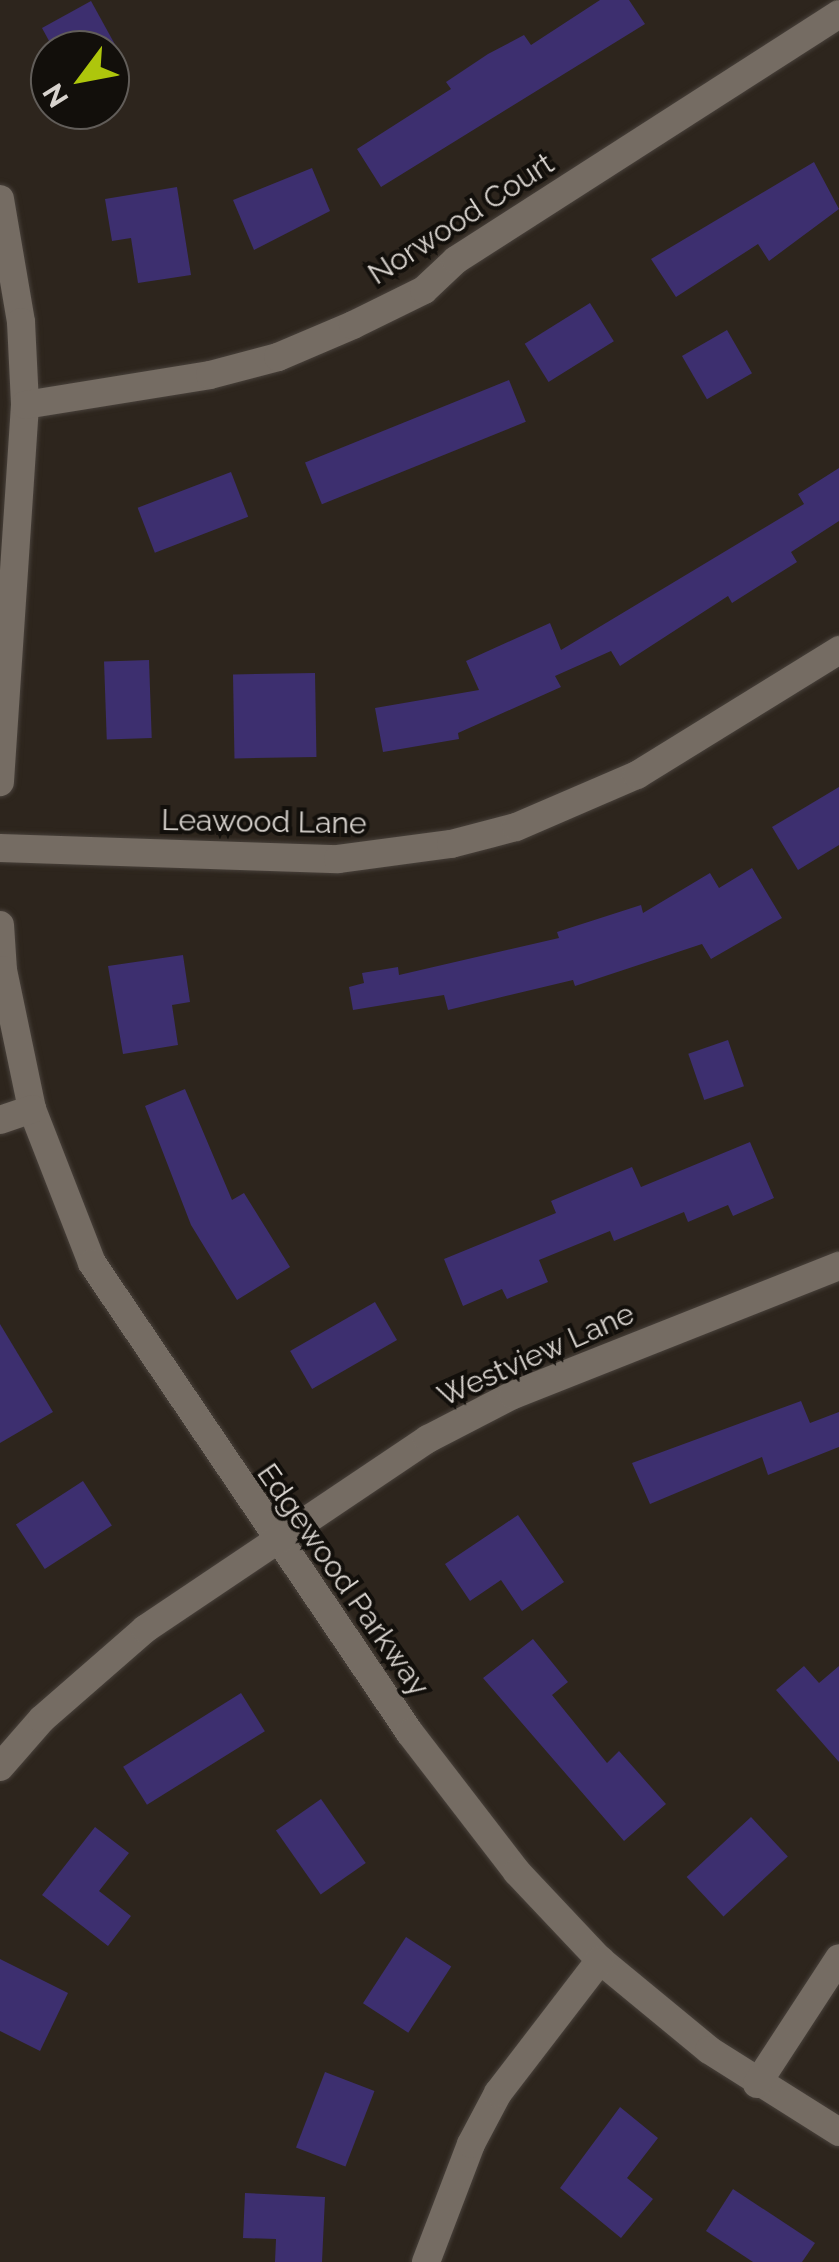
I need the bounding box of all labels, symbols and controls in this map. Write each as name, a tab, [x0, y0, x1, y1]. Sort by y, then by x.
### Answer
north arrow	[30, 30, 130, 130]
text: N	[36, 77, 75, 113]
street label: Norwood Court	[361, 146, 561, 292]
street label: Leawood Lane	[161, 802, 367, 842]
street label: Westview Lane	[432, 1295, 640, 1415]
street label: Edgewood Parkway	[249, 1457, 437, 1703]

